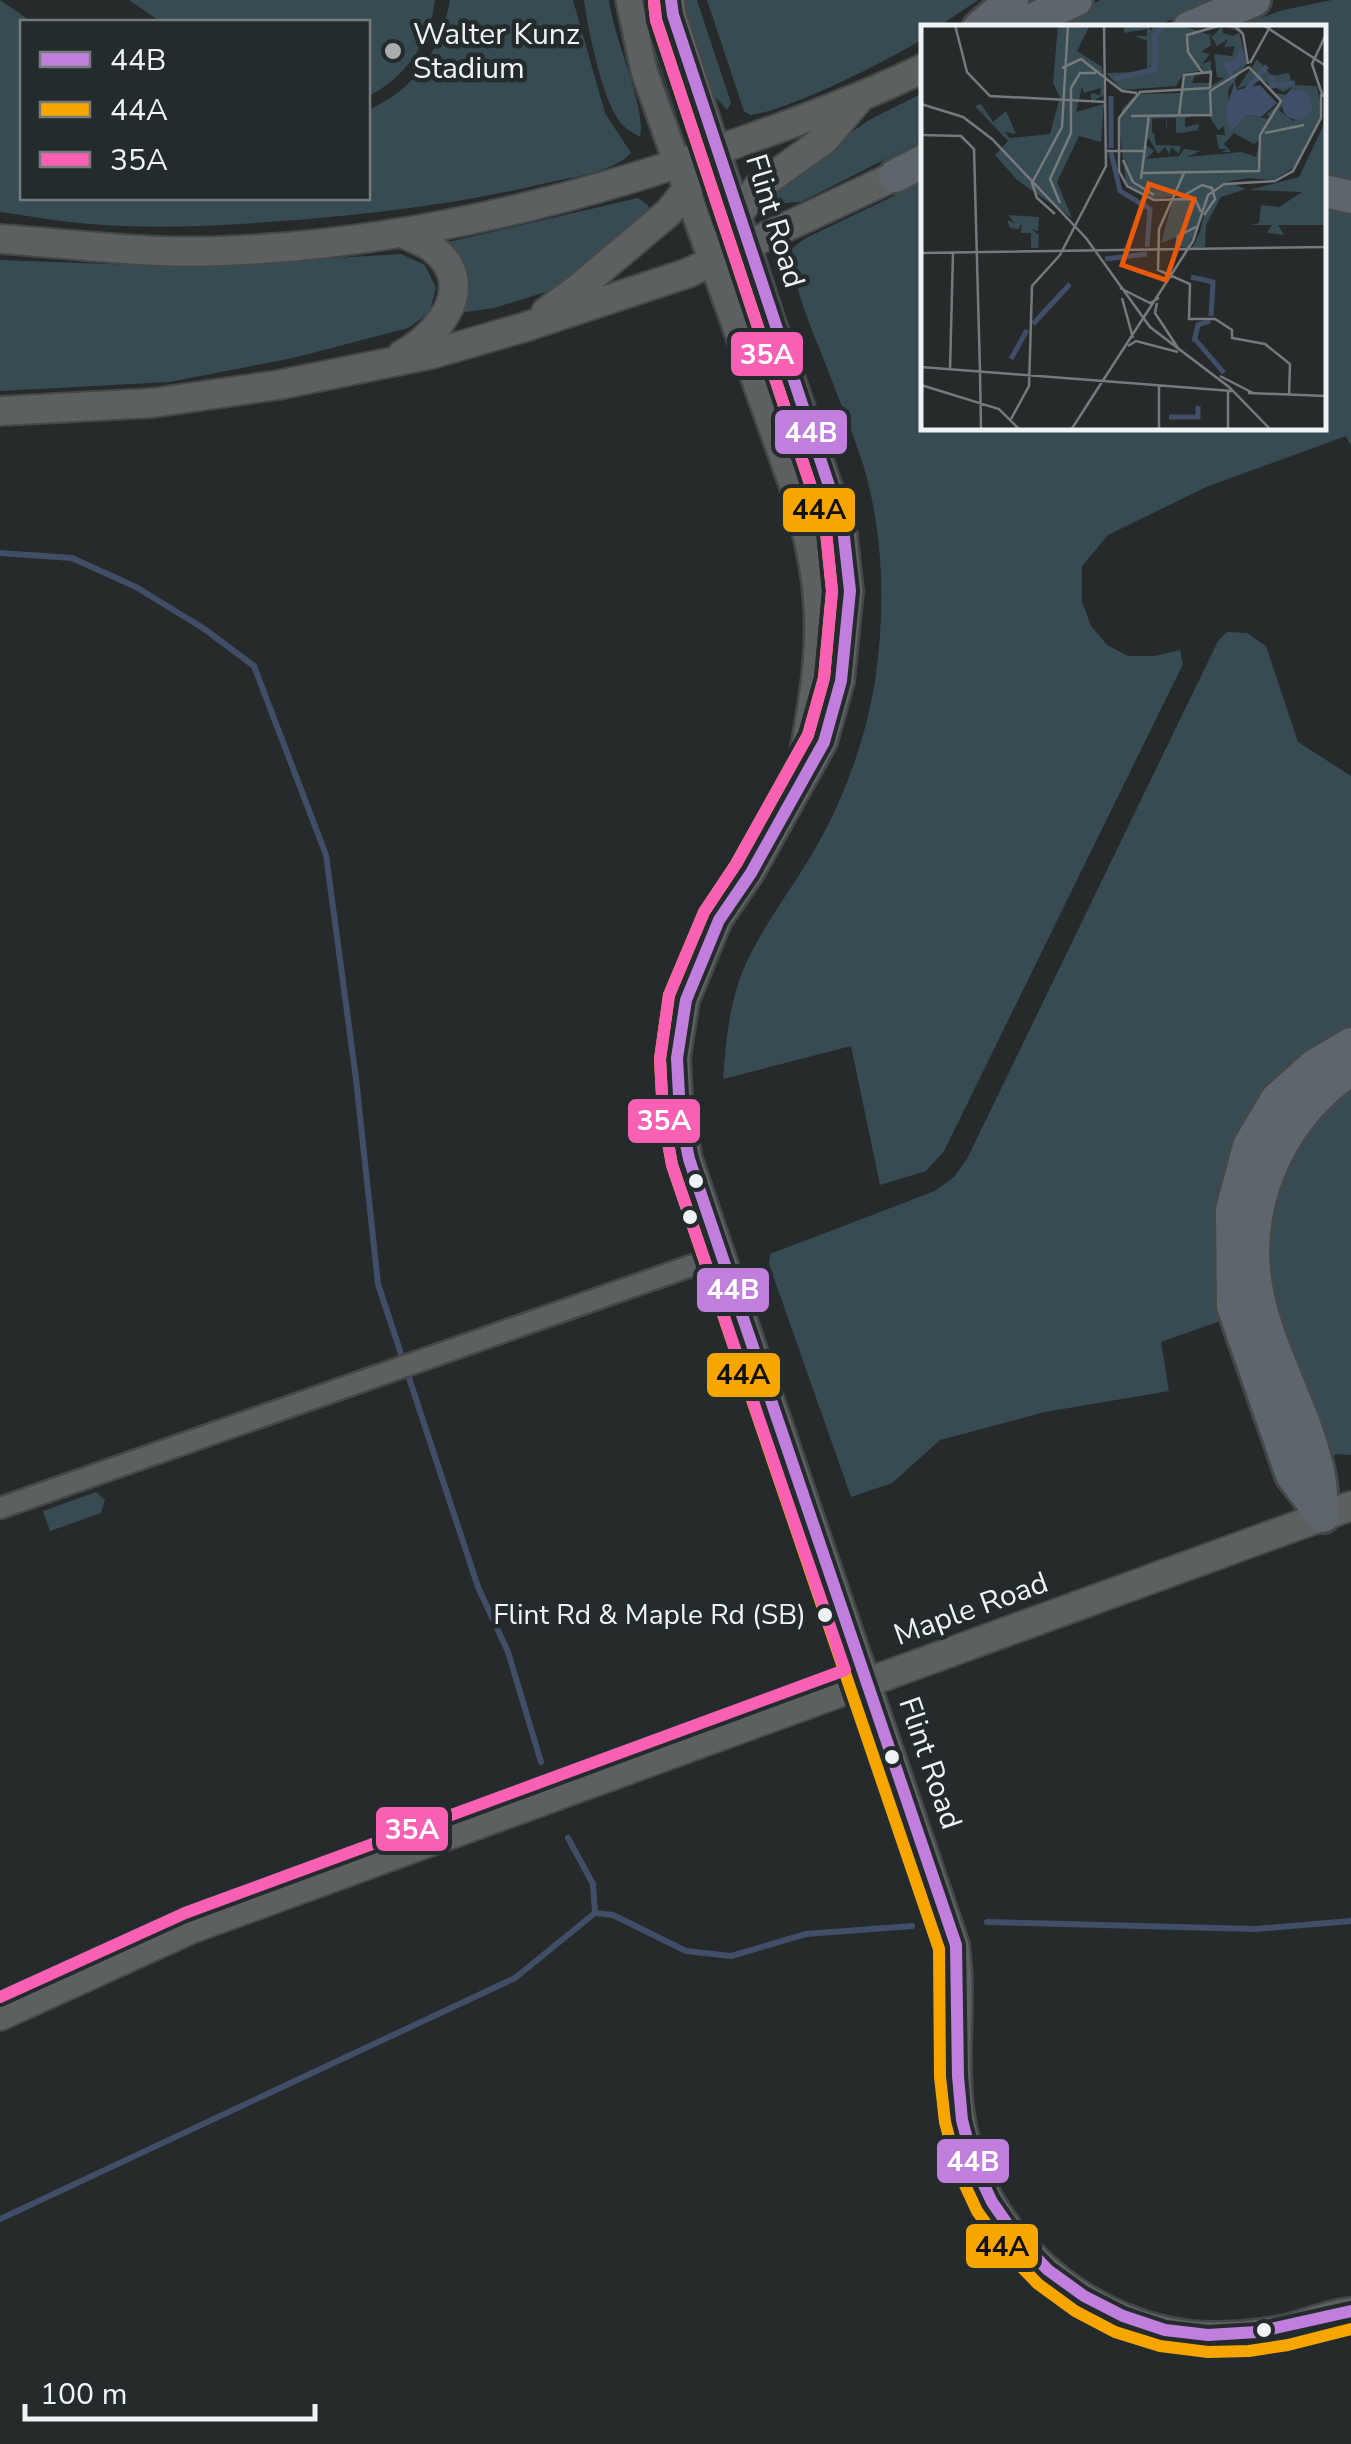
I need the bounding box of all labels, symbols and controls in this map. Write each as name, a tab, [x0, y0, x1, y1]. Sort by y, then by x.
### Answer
place label: Walter Kunz Stadium	[413, 14, 580, 89]
legend	[20, 20, 370, 200]
inset map	[921, 25, 1326, 430]
text: 44B	[110, 40, 166, 81]
marker: Walter Kunz Stadium	[382, 40, 404, 62]
text: 44A	[110, 90, 168, 131]
text: 35A	[110, 140, 168, 181]
street label: Flint Road	[735, 149, 815, 293]
line badge: 35A	[729, 330, 805, 378]
text: 35A	[740, 336, 794, 374]
line badge: 44B	[773, 408, 849, 456]
text: 44B	[785, 414, 837, 452]
line badge: 44A	[781, 486, 857, 534]
text: 44A	[792, 491, 846, 529]
line badge: 35A	[626, 1097, 702, 1145]
text: 35A	[637, 1102, 691, 1140]
unlabelled marker	[686, 1171, 706, 1191]
unlabelled marker	[680, 1207, 700, 1227]
line badge: 44B	[695, 1266, 771, 1314]
text: 44B	[707, 1271, 759, 1309]
line badge: 44A	[705, 1351, 782, 1399]
text: 44A	[716, 1356, 770, 1394]
street label: Maple Road	[888, 1562, 1054, 1656]
place label: Flint Rd & Maple Rd (SB)	[493, 1596, 806, 1634]
marker: Flint Rd & Maple Rd (SB)	[815, 1605, 835, 1625]
street label: Flint Road	[888, 1691, 972, 1835]
unlabelled marker	[882, 1747, 902, 1767]
line badge: 35A	[374, 1805, 450, 1853]
text: 35A	[385, 1811, 439, 1849]
line badge: 44B	[935, 2137, 1011, 2185]
text: 44B	[947, 2143, 999, 2181]
line badge: 44A	[964, 2222, 1040, 2270]
text: 44A	[975, 2228, 1029, 2266]
unlabelled marker	[1254, 2320, 1274, 2340]
scale bar	[25, 2359, 315, 2421]
text: 100 m	[40, 2374, 127, 2415]

